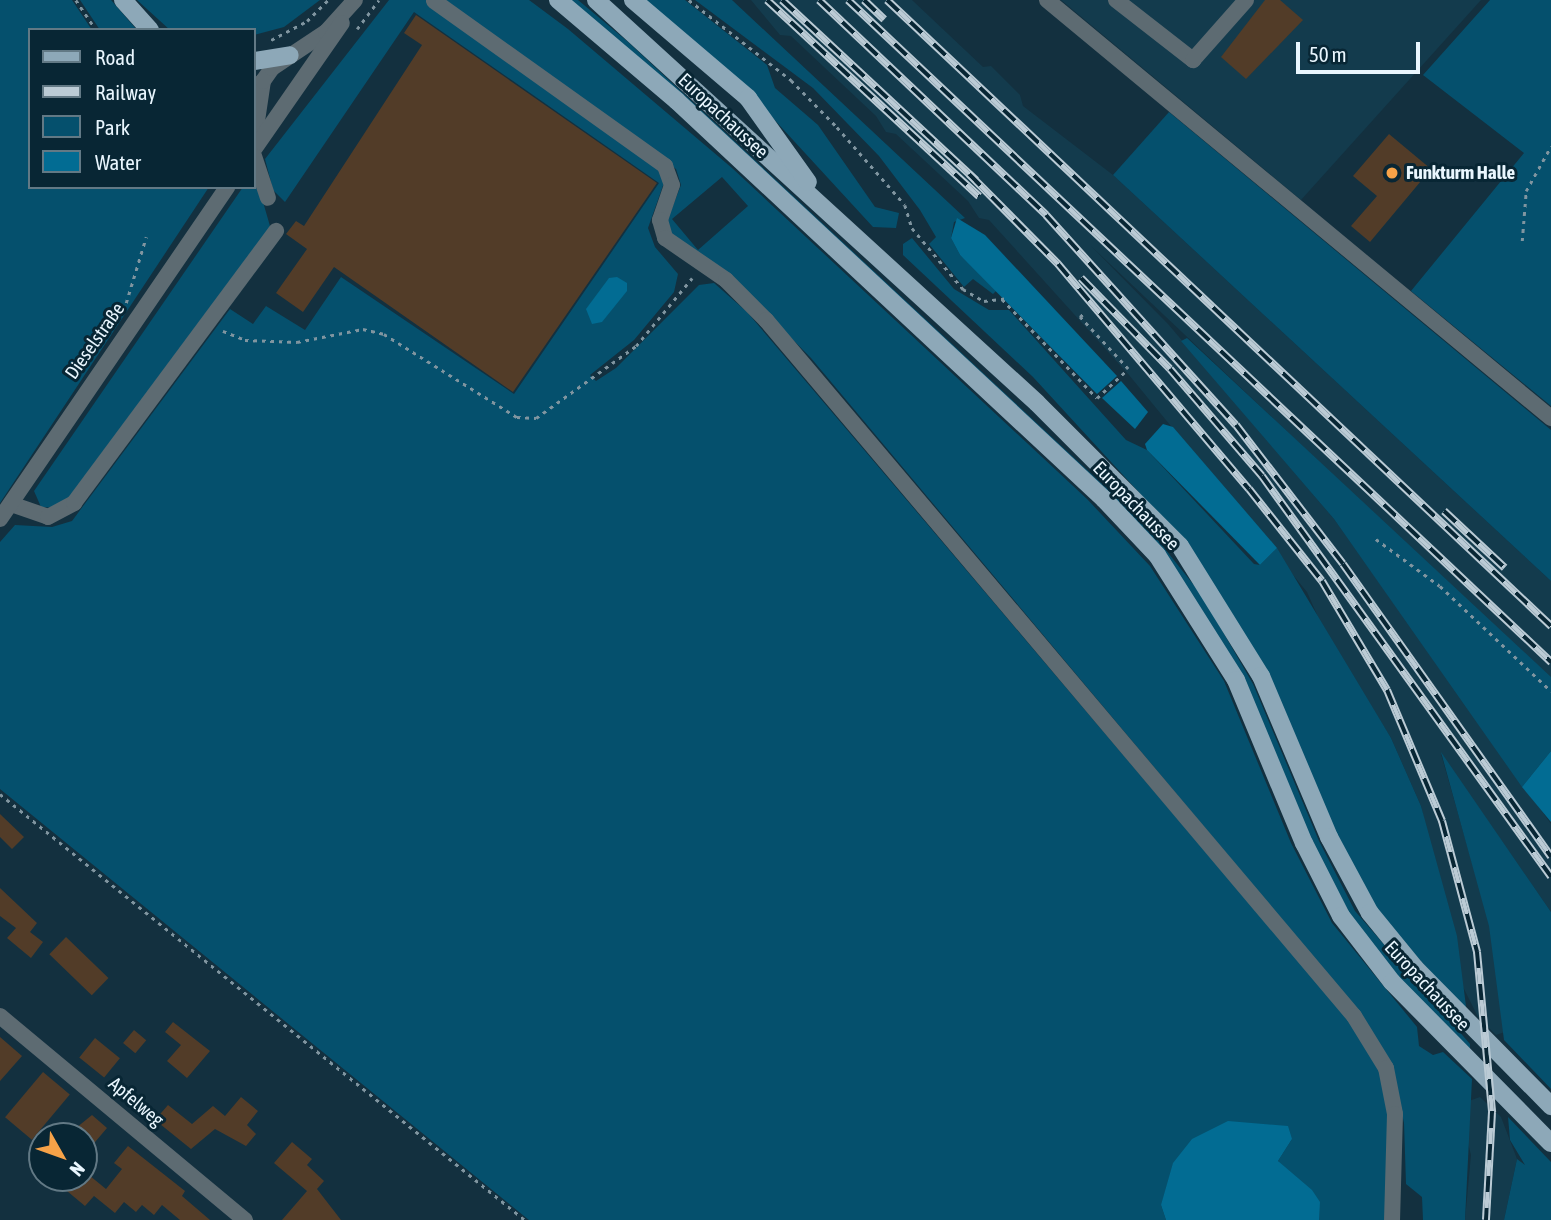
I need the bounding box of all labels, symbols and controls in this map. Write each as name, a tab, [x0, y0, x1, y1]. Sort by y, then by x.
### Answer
legend	[28, 28, 256, 189]
scale bar	[1299, 28, 1423, 72]
text: 50 m	[1309, 42, 1347, 66]
text: Road	[95, 45, 135, 69]
street label: Europachaussee	[673, 69, 773, 163]
text: Railway	[95, 80, 156, 104]
text: Park	[95, 115, 130, 139]
text: Water	[95, 150, 141, 174]
place label: Funkturm Halle	[1406, 162, 1515, 184]
marker: Funkturm Halle	[1384, 165, 1400, 181]
street label: Dieselstraße	[60, 299, 130, 383]
street label: Europachaussee	[1088, 457, 1184, 555]
street label: Europachaussee	[1380, 936, 1474, 1036]
street label: Apfelweg	[104, 1072, 168, 1132]
north arrow	[28, 1122, 98, 1192]
text: N	[66, 1158, 90, 1181]

